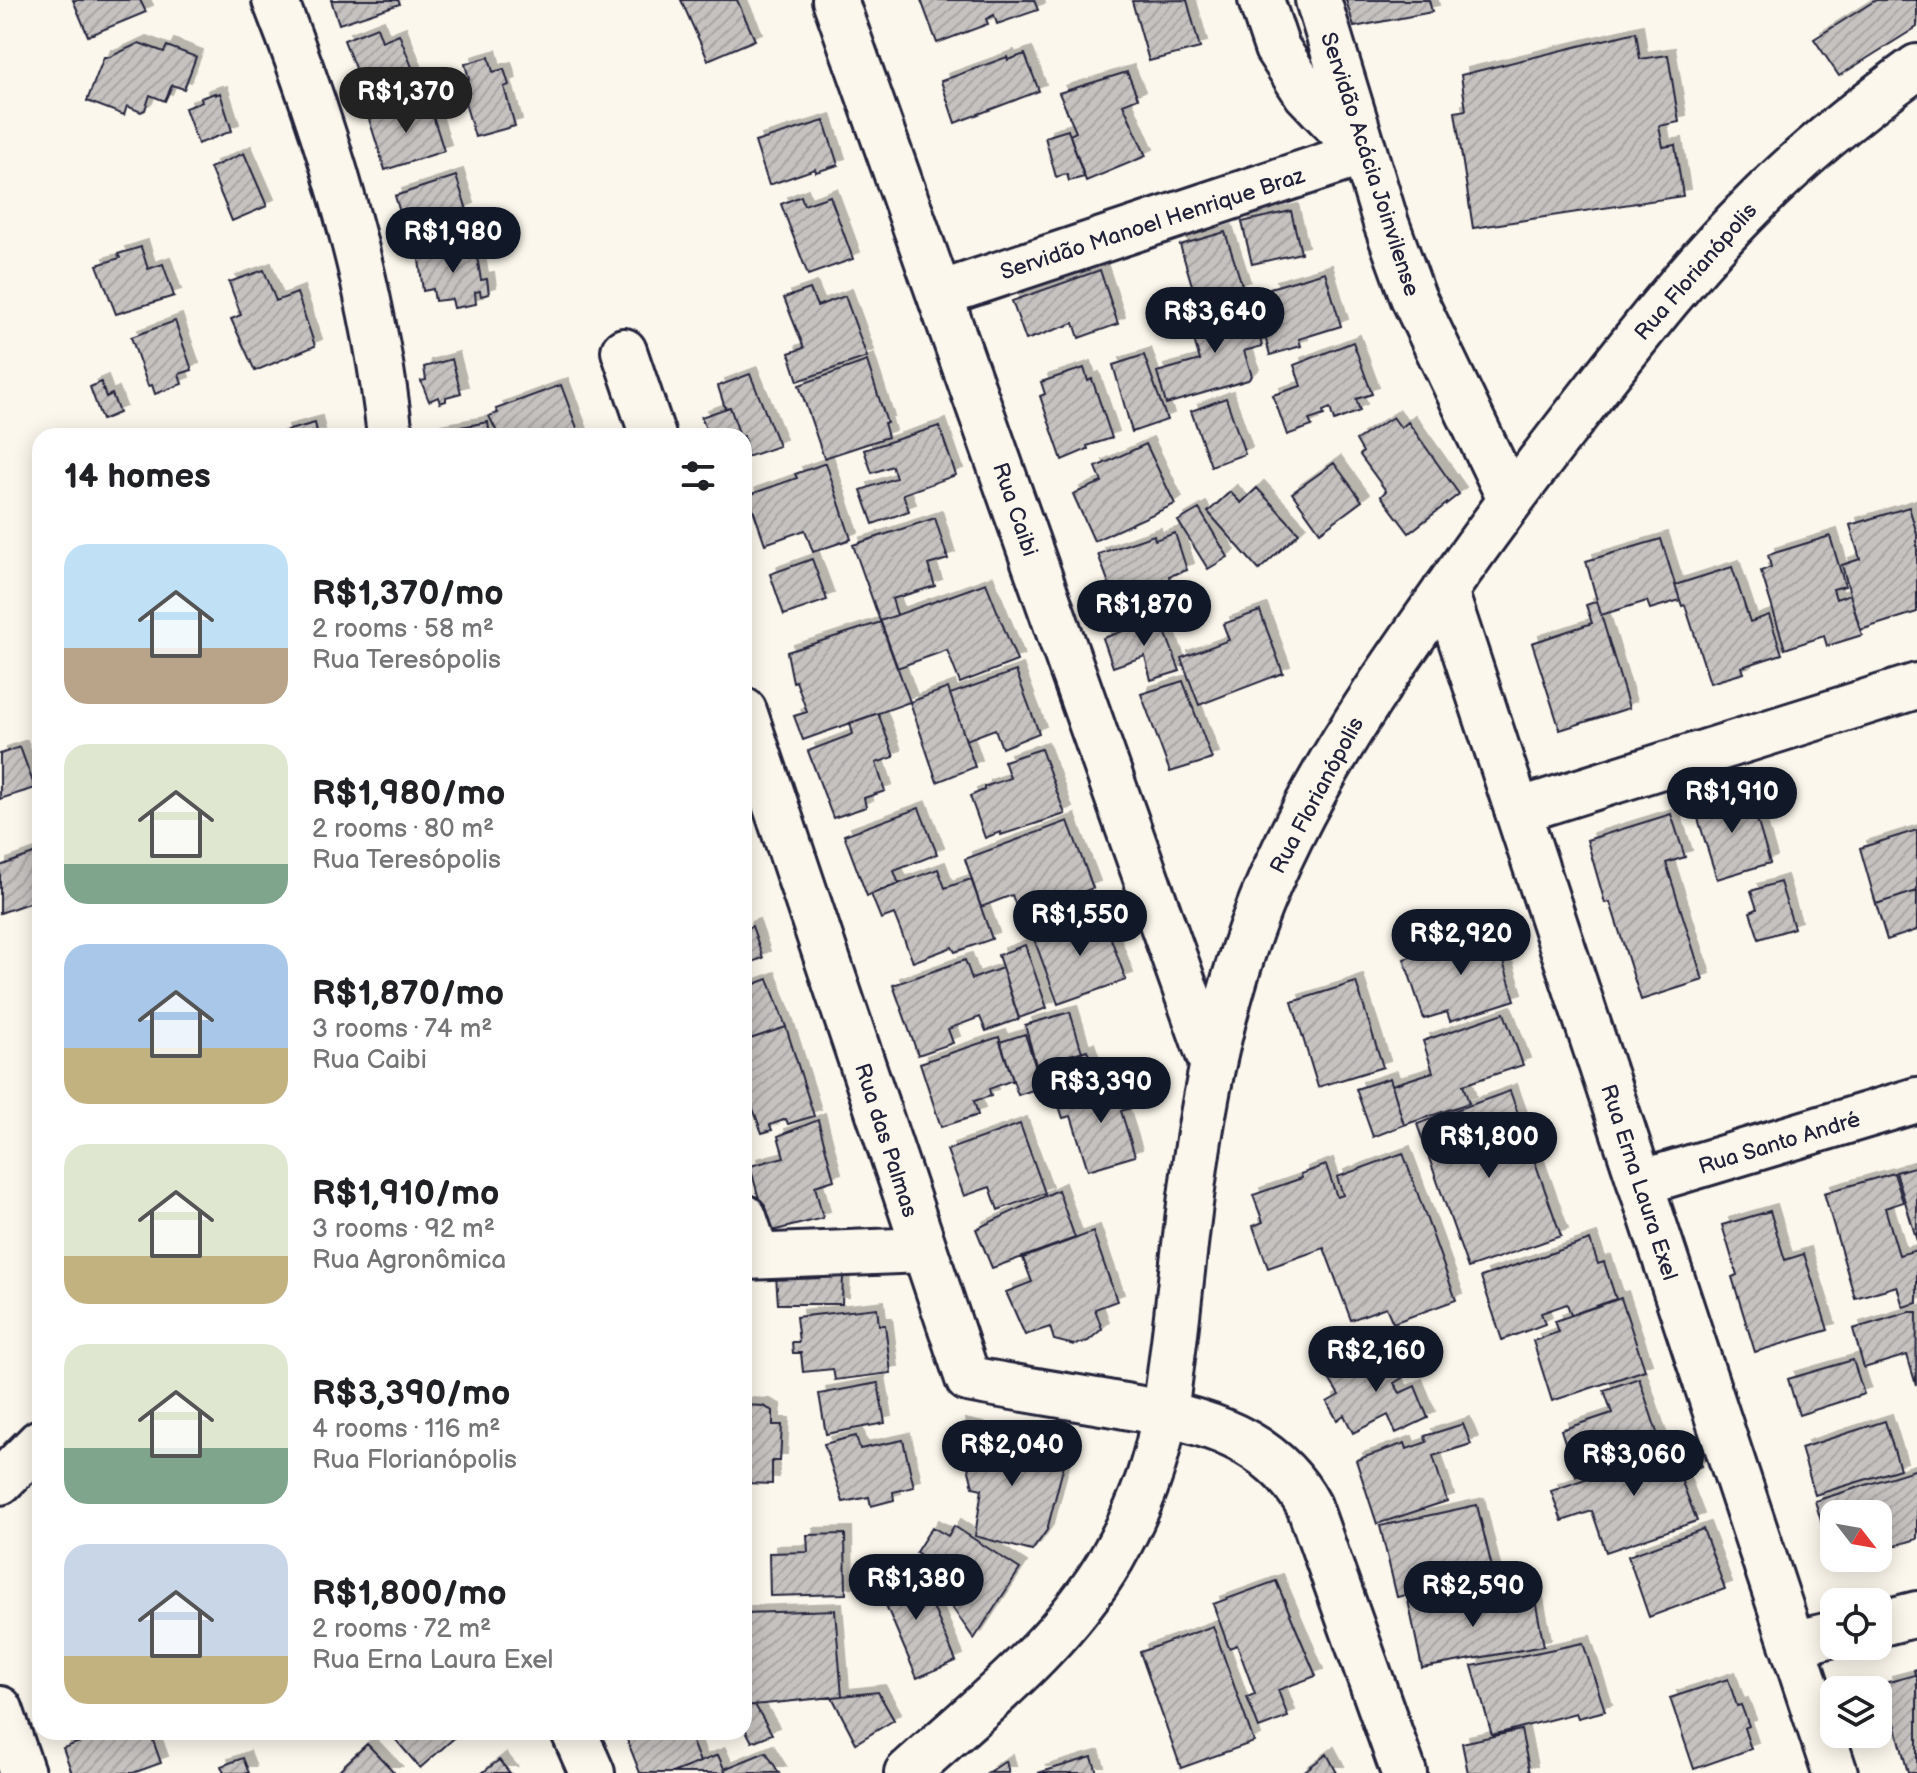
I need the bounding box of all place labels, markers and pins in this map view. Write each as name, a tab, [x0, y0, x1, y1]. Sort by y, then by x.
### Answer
pin: R$1,370	[332, 67, 480, 135]
pin: R$1,980	[379, 207, 527, 275]
pin: R$3,640	[1141, 287, 1289, 355]
pin: R$1,870	[1070, 580, 1218, 648]
pin: R$1,910	[1658, 767, 1806, 835]
pin: R$1,550	[1006, 890, 1154, 958]
pin: R$2,920	[1387, 909, 1535, 977]
pin: R$3,390	[1027, 1057, 1175, 1125]
pin: R$1,800	[1415, 1112, 1563, 1180]
pin: R$2,160	[1302, 1326, 1450, 1394]
pin: R$2,040	[938, 1420, 1086, 1488]
pin: R$3,060	[1560, 1430, 1708, 1498]
pin: R$1,380	[842, 1554, 990, 1622]
pin: R$2,590	[1399, 1561, 1547, 1629]

